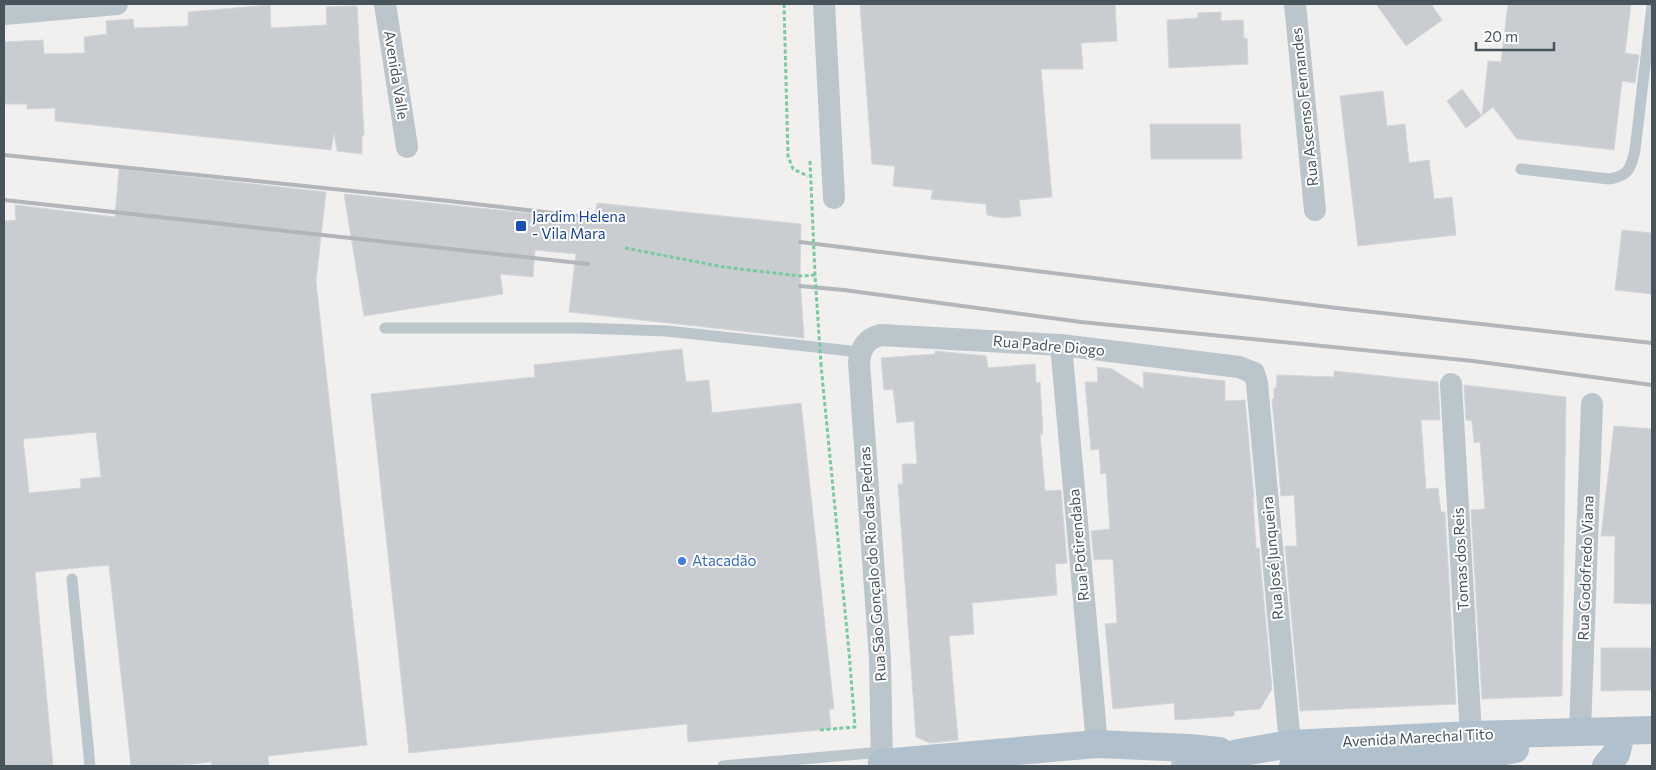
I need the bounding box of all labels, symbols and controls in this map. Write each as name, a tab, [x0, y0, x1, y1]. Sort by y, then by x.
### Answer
scale bar	[1476, 20, 1554, 52]
street label: Rua Ascenso Fernandes	[1287, 27, 1321, 187]
text: 20 m	[1484, 27, 1518, 45]
street label: Avenida Valle	[381, 29, 413, 121]
place label: Jardim Helena - Vila Mara	[532, 207, 626, 242]
marker: Jardim Helena - Vila Mara	[514, 219, 528, 233]
street label: Rua Padre Diogo	[992, 331, 1106, 359]
street label: Rua São Gonçalo do Rio das Pedras	[855, 446, 889, 682]
street label: Rua Potirendaba	[1064, 488, 1092, 602]
street label: Rua Godofredo Viana	[1573, 495, 1597, 641]
street label: Rua José Junqueira	[1258, 496, 1286, 621]
street label: Tomas dos Reis	[1448, 507, 1472, 611]
place label: Atacadão	[692, 551, 756, 569]
marker: Atacadão	[676, 555, 688, 567]
street label: Avenida Marechal Tito	[1342, 724, 1494, 750]

